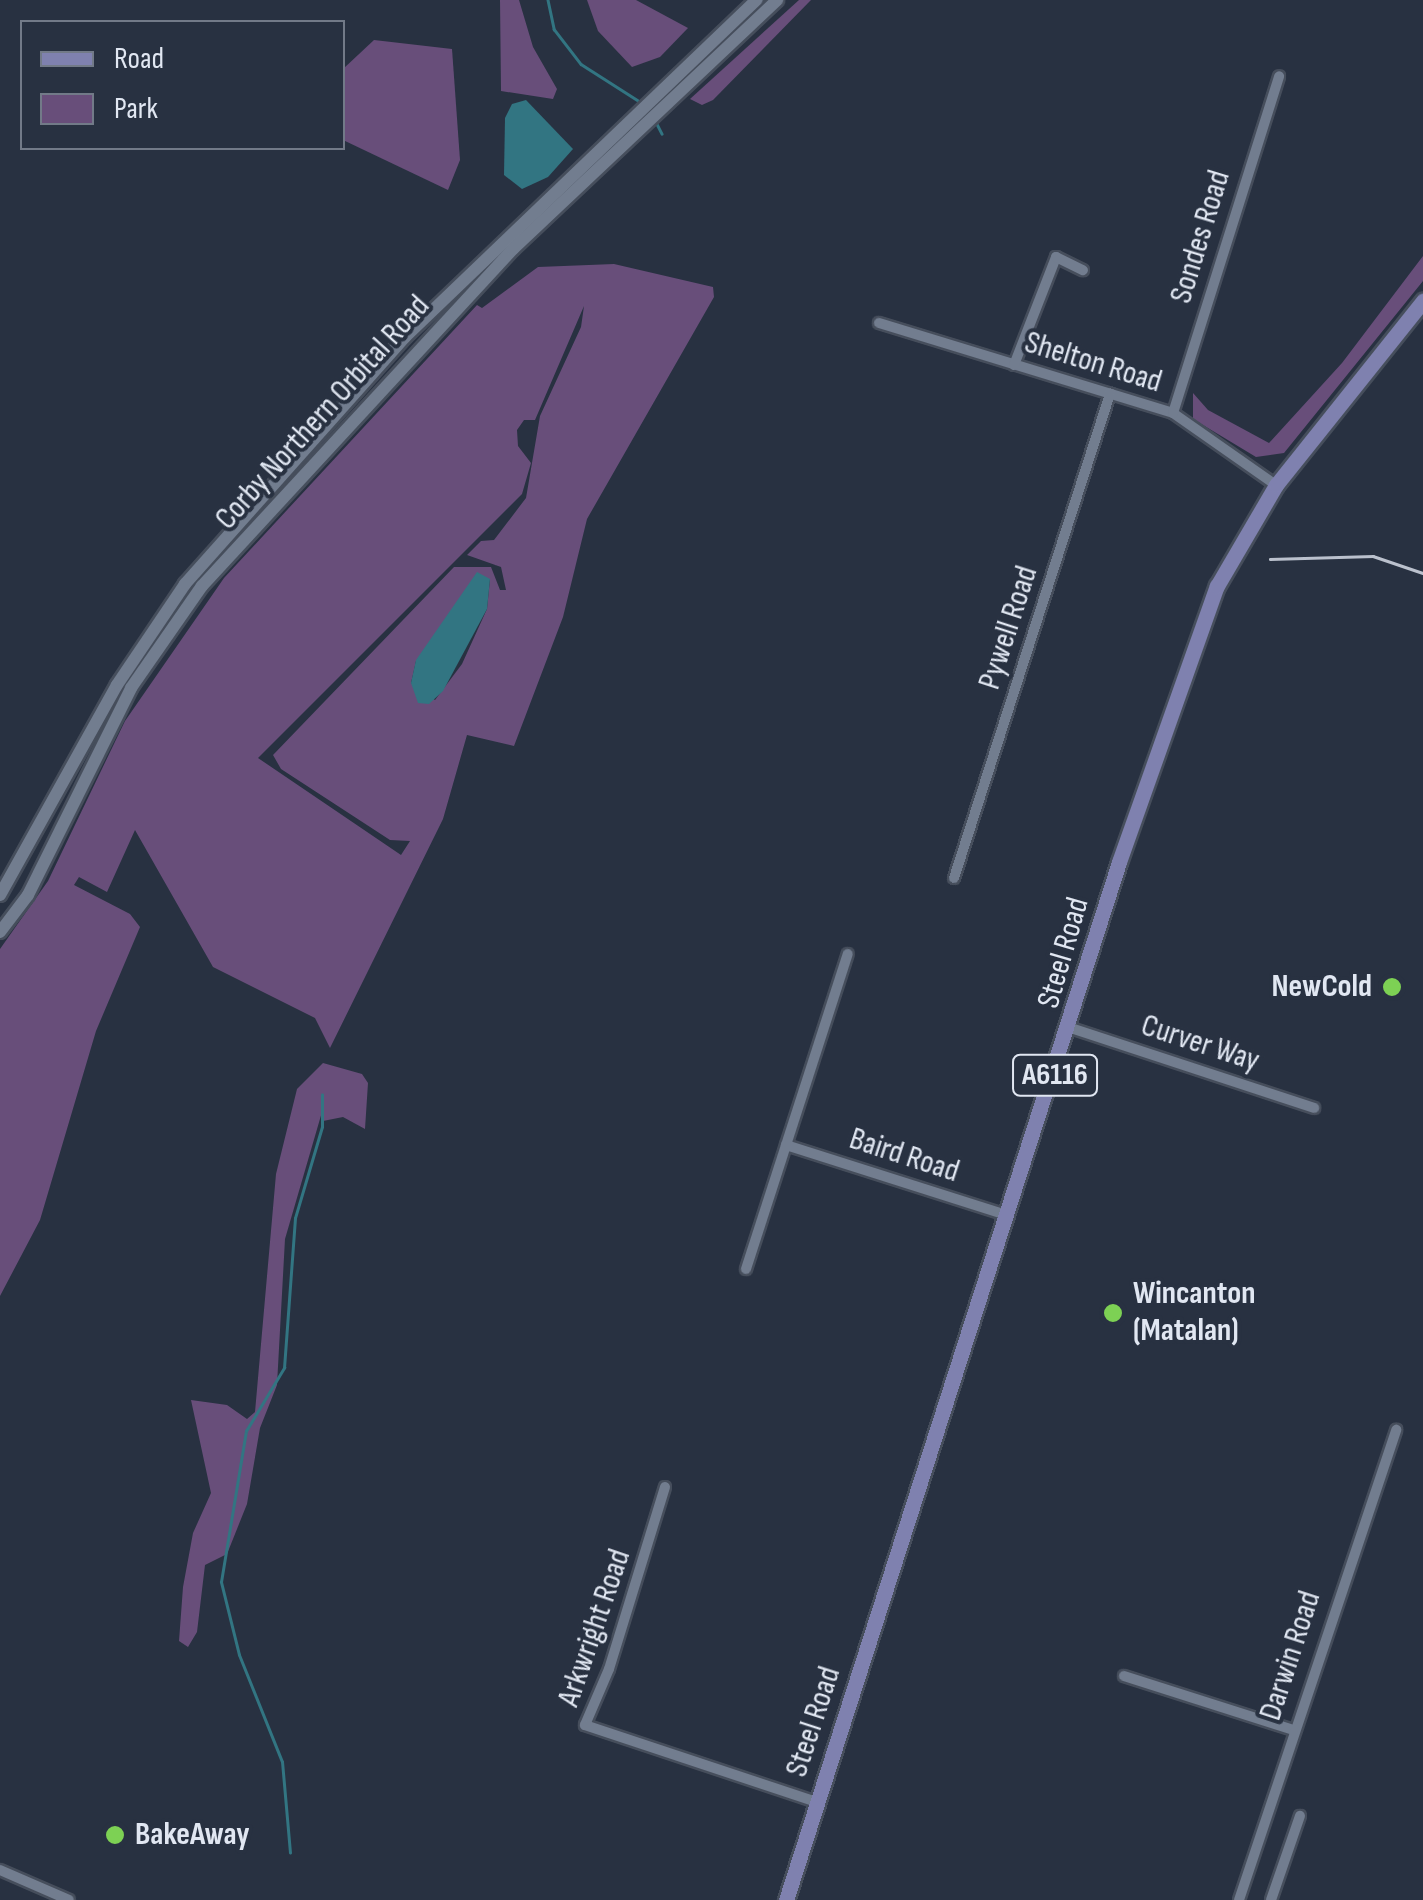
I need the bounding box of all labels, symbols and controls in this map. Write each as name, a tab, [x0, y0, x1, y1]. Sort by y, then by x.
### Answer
legend	[20, 20, 345, 150]
text: Road	[114, 41, 164, 77]
text: Park	[114, 91, 158, 127]
street label: Sondes Road	[1163, 166, 1239, 308]
street label: Corby Northern Orbital Road	[208, 288, 438, 538]
street label: Shelton Road	[1020, 324, 1166, 402]
street label: Pywell Road	[971, 562, 1047, 694]
street label: Steel Road	[1030, 893, 1098, 1013]
place label: NewCold	[1271, 968, 1372, 1006]
marker: NewCold	[1381, 976, 1403, 998]
street label: Curver Way	[1136, 1007, 1264, 1081]
road number: A6116	[1010, 1050, 1100, 1100]
street label: Baird Road	[844, 1120, 964, 1192]
place label: Wincanton (Matalan)	[1133, 1276, 1255, 1351]
marker: Wincanton (Matalan)	[1102, 1302, 1124, 1324]
street label: Arkwright Road	[550, 1544, 640, 1712]
street label: Darwin Road	[1252, 1587, 1330, 1725]
street label: Steel Road	[778, 1662, 850, 1782]
place label: BakeAway	[135, 1816, 250, 1854]
marker: BakeAway	[104, 1824, 126, 1846]

